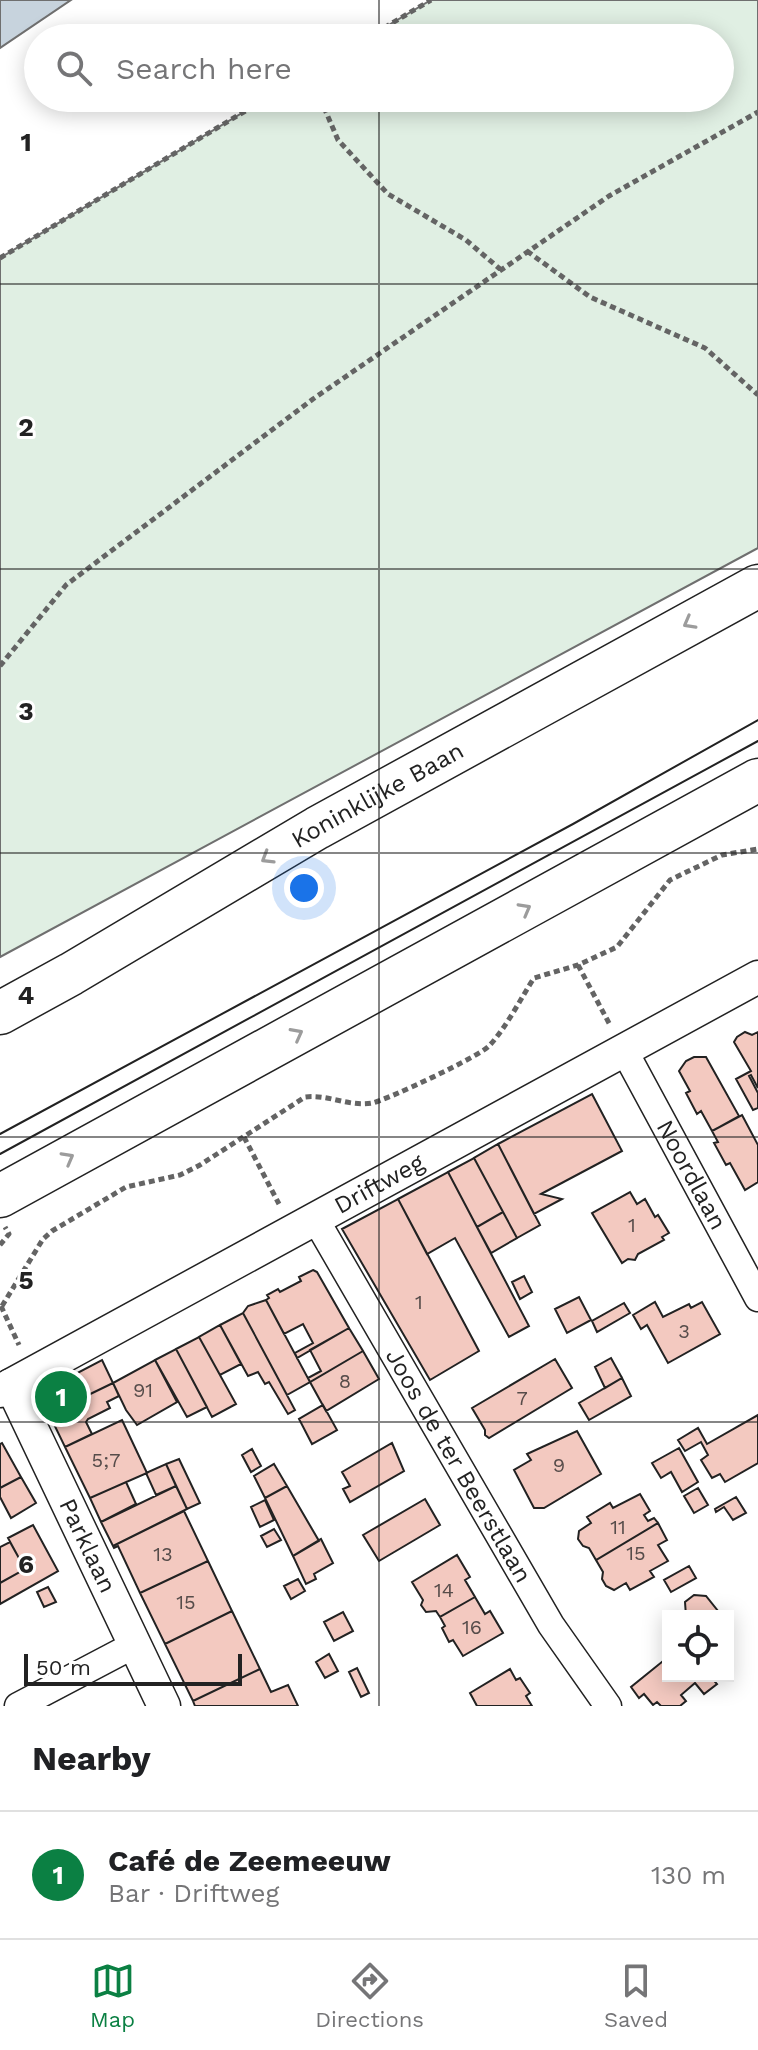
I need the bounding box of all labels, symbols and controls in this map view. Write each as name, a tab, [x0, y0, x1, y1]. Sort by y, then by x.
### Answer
search box	[24, 24, 734, 112]
icon: search	[52, 46, 96, 90]
text: Search here	[116, 51, 292, 86]
text: 1	[20, 127, 32, 157]
text: 2	[18, 412, 34, 442]
one-way arrow	[683, 613, 698, 628]
text: 3	[18, 696, 34, 726]
street label: Koninklijke Baan	[287, 736, 468, 854]
one-way arrow	[261, 849, 276, 864]
your location	[284, 868, 324, 908]
one-way arrow	[516, 903, 531, 919]
text: 4	[18, 980, 35, 1010]
one-way arrow	[288, 1028, 303, 1043]
street label: Noordlaan	[651, 1115, 732, 1234]
street label: Driftweg	[329, 1148, 429, 1220]
one-way arrow	[60, 1152, 74, 1168]
house number: 1	[628, 1213, 636, 1237]
text: 5	[18, 1265, 34, 1295]
house number: 1	[415, 1290, 423, 1314]
house number: 3	[678, 1319, 690, 1343]
street label: Joos de ter Beerstlaan	[380, 1344, 537, 1588]
pin: 1	[35, 1367, 87, 1427]
house number: 8	[339, 1369, 351, 1393]
house number: 91	[133, 1378, 153, 1402]
house number: 7	[516, 1386, 528, 1410]
house number: 5;7	[92, 1448, 120, 1472]
house number: 9	[553, 1453, 565, 1477]
street label: Parklaan	[53, 1494, 122, 1597]
house number: 11	[610, 1515, 626, 1539]
house number: 15	[626, 1541, 646, 1565]
house number: 13	[153, 1542, 173, 1566]
text: 6	[18, 1549, 34, 1579]
house number: 14	[434, 1578, 454, 1602]
house number: 15	[176, 1590, 196, 1614]
map controls	[662, 1610, 734, 1682]
button: locate	[662, 1610, 734, 1682]
house number: 16	[462, 1615, 482, 1639]
scale bar	[24, 1650, 242, 1686]
text: 50 m	[36, 1655, 91, 1680]
text: Nearby	[32, 1738, 151, 1778]
text: Café de Zeemeeuw	[108, 1843, 391, 1878]
text: 1	[52, 1860, 64, 1890]
text: 130 m	[651, 1860, 726, 1890]
text: Bar · Driftweg	[108, 1878, 279, 1908]
tab: Map	[90, 1959, 135, 2032]
tab: Directions	[315, 1959, 424, 2032]
tab: Saved	[604, 1959, 668, 2032]

